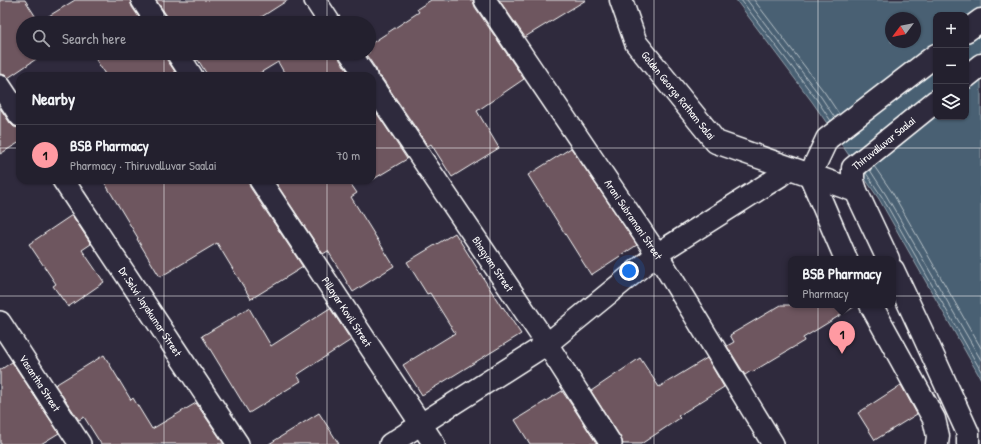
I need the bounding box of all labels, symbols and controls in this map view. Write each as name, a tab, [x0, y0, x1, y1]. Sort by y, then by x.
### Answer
north arrow	[885, 12, 921, 48]
map controls	[933, 12, 969, 120]
button: +	[933, 12, 969, 48]
search box	[16, 16, 376, 60]
icon: search	[30, 27, 52, 49]
text: Search here	[62, 28, 126, 49]
street label: Golden George Ratham Salai	[638, 48, 718, 143]
button: −	[933, 48, 969, 84]
button: layers	[933, 84, 969, 120]
text: Nearby	[32, 87, 75, 110]
street label: Thiruvalluvar Saalai	[849, 113, 918, 173]
text: BSB Pharmacy	[70, 135, 149, 156]
text: 1	[43, 146, 47, 164]
text: 70 m	[336, 146, 360, 164]
text: Pharmacy · Thiruvalluvar Saalai	[70, 156, 217, 174]
street label: Arani Subramani Street	[601, 177, 666, 262]
street label: Bhagyam Street	[469, 234, 517, 295]
popup	[788, 256, 896, 308]
your location	[619, 261, 639, 281]
text: BSB Pharmacy	[803, 263, 881, 284]
street label: Dr.Selvi Jayakumar Street	[116, 264, 185, 359]
street label: Pillayar Kovil Street	[319, 274, 375, 350]
text: Pharmacy	[803, 284, 849, 302]
pin: 1	[829, 321, 855, 354]
street label: Vasantha Street	[16, 352, 64, 414]

